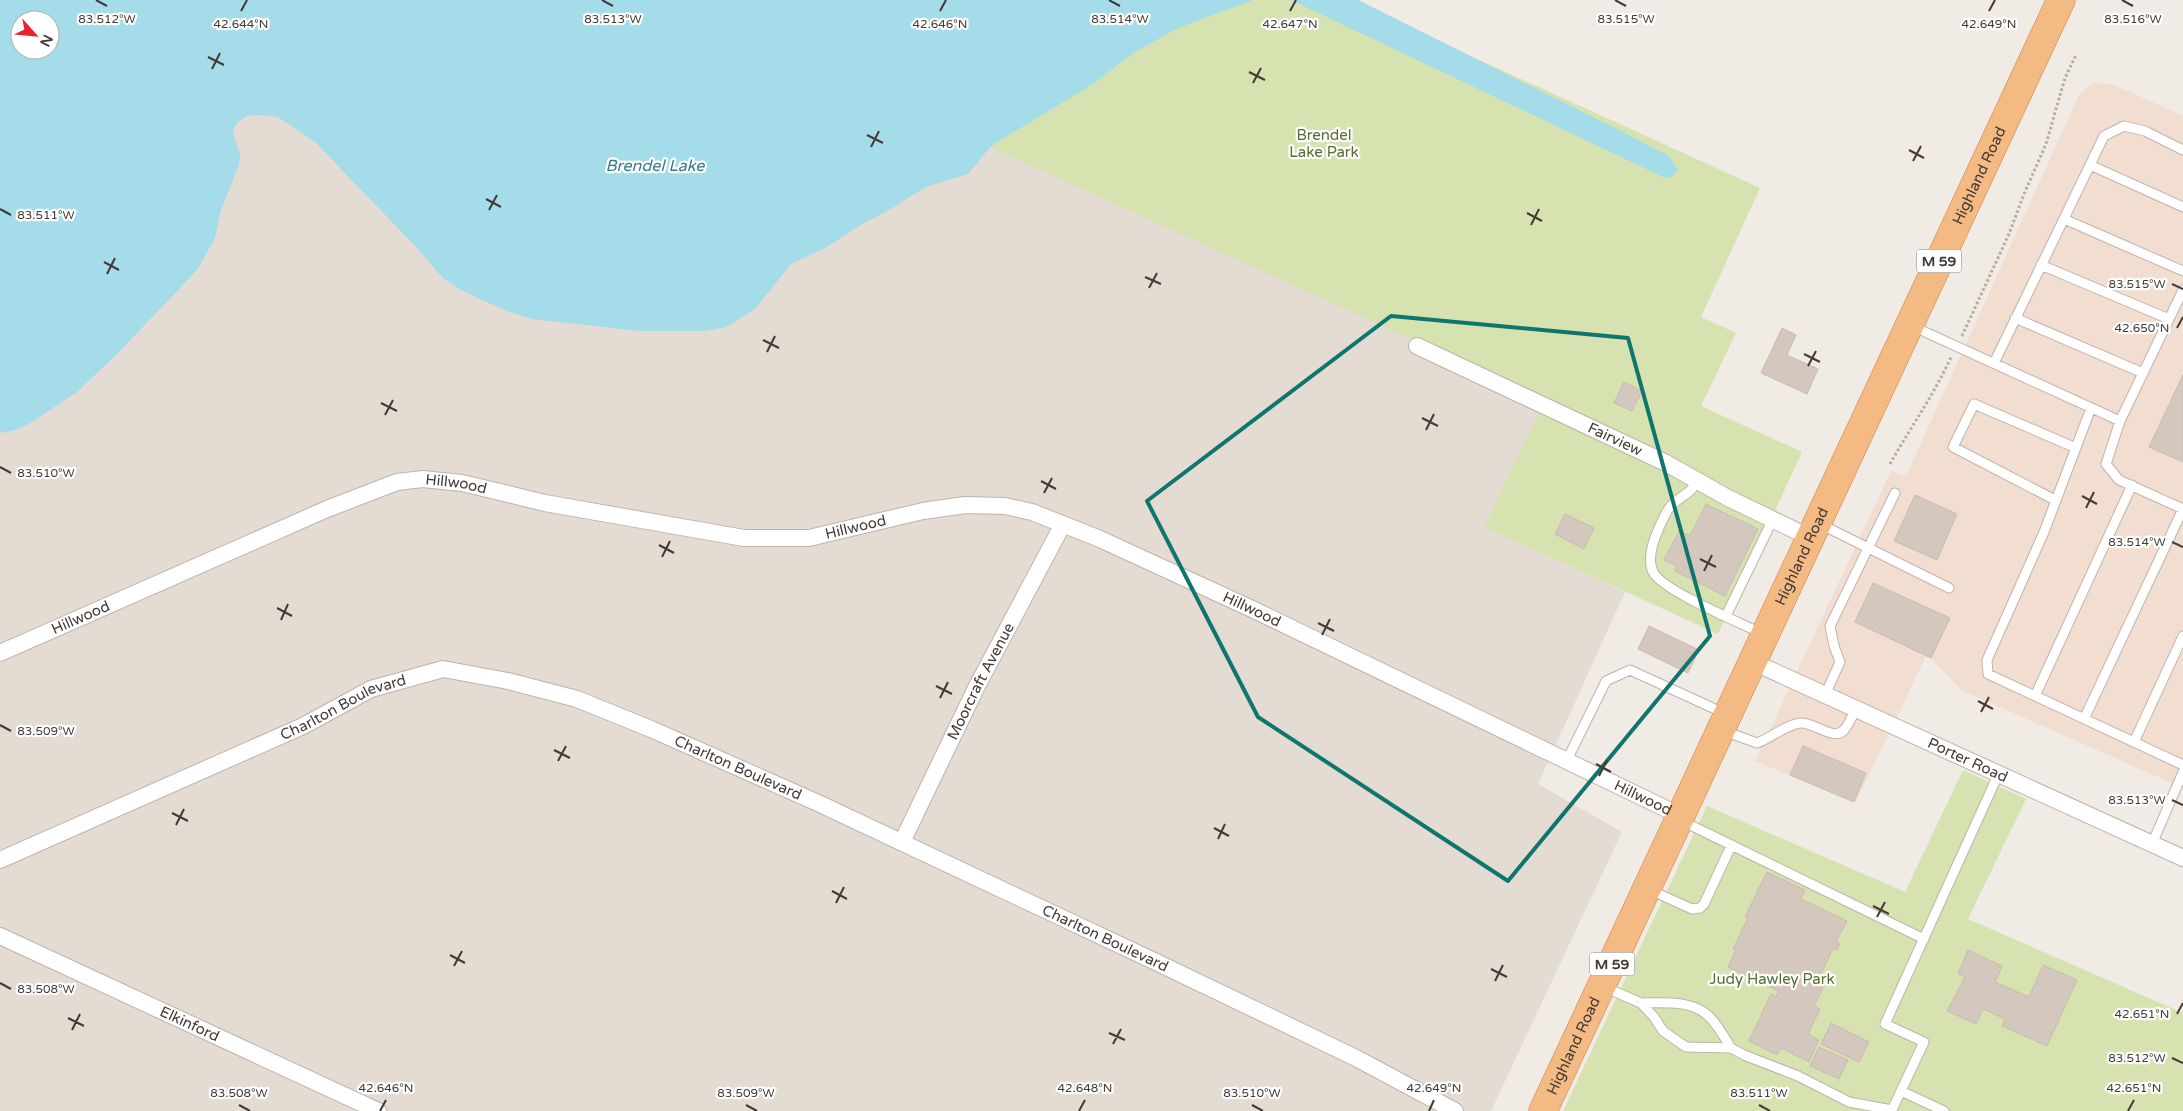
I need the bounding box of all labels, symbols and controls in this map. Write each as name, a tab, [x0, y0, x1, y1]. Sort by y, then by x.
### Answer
north arrow	[10, 10, 60, 60]
text: 83.512°W	[78, 12, 136, 26]
text: 83.513°W	[584, 12, 642, 26]
text: 83.514°W	[1091, 12, 1149, 26]
text: 83.515°W	[1597, 12, 1655, 26]
text: 83.516°W	[2104, 12, 2162, 26]
text: 42.644°N	[214, 17, 268, 31]
text: 42.646°N	[913, 17, 967, 31]
text: 42.647°N	[1262, 17, 1318, 31]
text: 42.649°N	[1962, 17, 2016, 31]
text: N	[36, 32, 56, 50]
street label: Highland Road	[1949, 124, 2010, 227]
park label: Brendel Lake Park	[1289, 126, 1359, 161]
water label: Brendel Lake	[606, 156, 705, 176]
text: 83.511°W	[17, 208, 75, 222]
road number: M 59	[1916, 250, 1962, 272]
text: 83.515°W	[2108, 277, 2166, 291]
text: 42.650°N	[2115, 321, 2169, 335]
street label: Fairview	[1585, 419, 1645, 460]
text: 83.510°W	[17, 466, 75, 480]
street label: Hillwood	[425, 470, 489, 498]
street label: Highland Road	[1771, 505, 1832, 608]
street label: Hillwood	[823, 511, 888, 543]
text: 83.514°W	[2108, 535, 2166, 549]
street label: Hillwood	[1220, 588, 1284, 631]
street label: Hillwood	[49, 597, 113, 638]
street label: Moorcraft Avenue	[943, 620, 1018, 743]
street label: Charlton Boulevard	[277, 671, 408, 744]
text: 83.509°W	[17, 724, 75, 738]
street label: Charlton Boulevard	[672, 732, 805, 804]
street label: Porter Road	[1925, 734, 2011, 786]
street label: Hillwood	[1611, 776, 1675, 819]
text: 83.513°W	[2108, 793, 2166, 807]
street label: Charlton Boulevard	[1039, 901, 1171, 976]
road number: M 59	[1590, 952, 1634, 976]
park label: Judy Hawley Park	[1709, 970, 1835, 988]
text: 83.508°W	[17, 982, 75, 996]
street label: Highland Road	[1543, 994, 1604, 1098]
street label: Elkinford	[157, 1002, 222, 1045]
text: 42.651°N	[2115, 1007, 2169, 1021]
text: 83.512°W	[2108, 1051, 2166, 1065]
text: 42.646°N	[359, 1081, 413, 1095]
text: 42.648°N	[1058, 1081, 1112, 1095]
text: 42.649°N	[1407, 1081, 1461, 1095]
text: 42.651°N	[2107, 1081, 2161, 1095]
text: 83.508°W	[210, 1086, 268, 1100]
text: 83.509°W	[717, 1086, 775, 1100]
text: 83.510°W	[1223, 1086, 1281, 1100]
text: 83.511°W	[1730, 1086, 1788, 1100]

